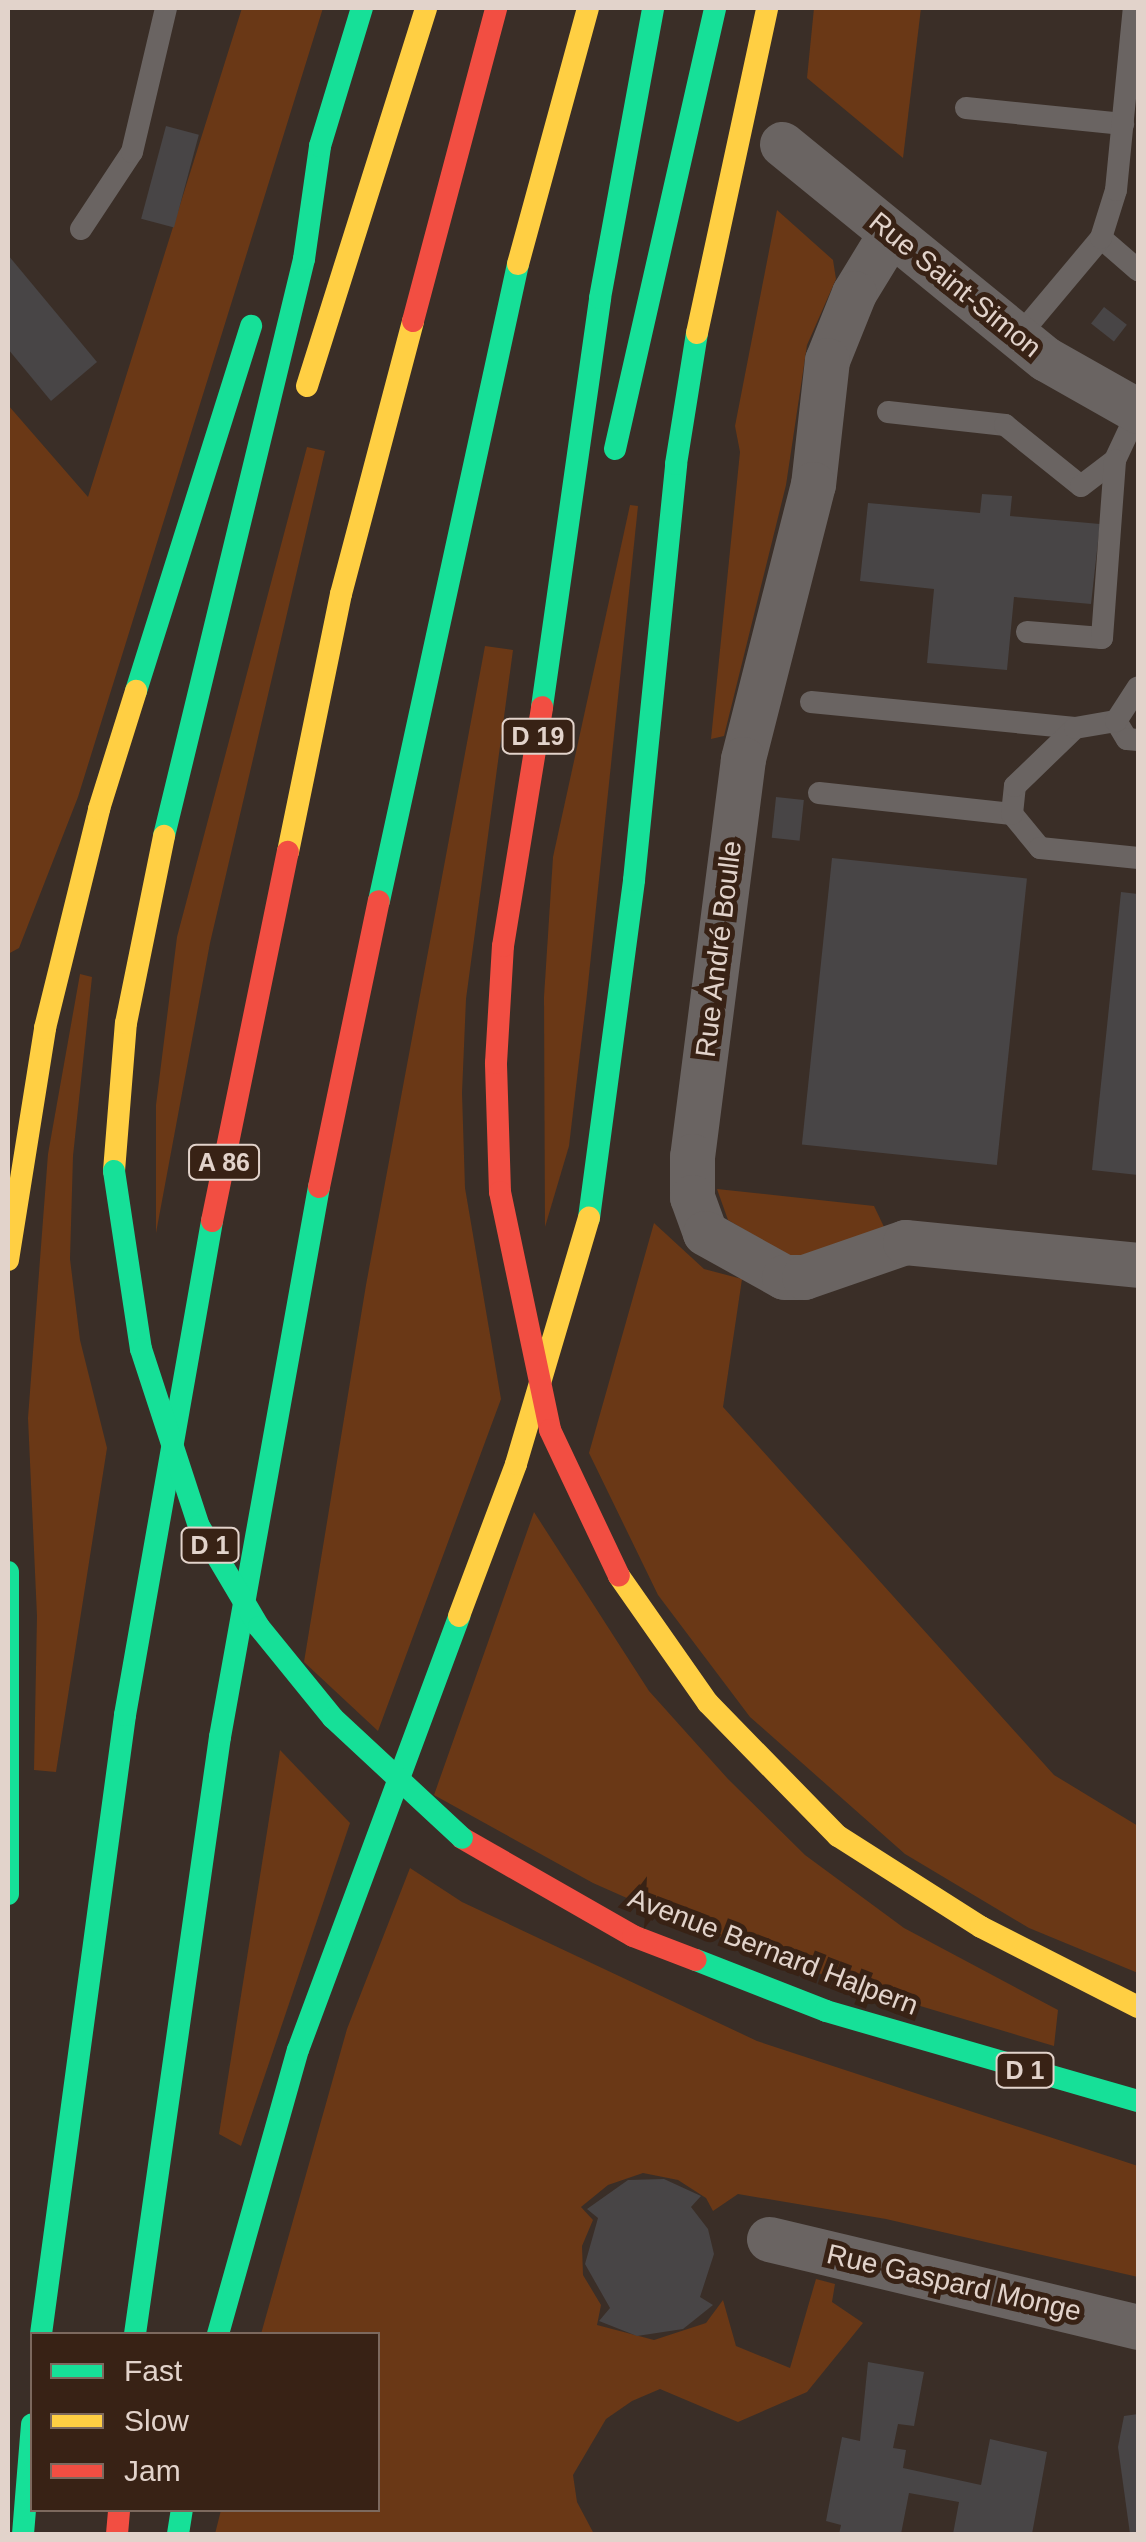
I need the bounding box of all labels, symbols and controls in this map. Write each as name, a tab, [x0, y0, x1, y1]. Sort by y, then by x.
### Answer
street label: Rue Saint-Simon	[862, 205, 1048, 365]
road number: D 19	[500, 716, 576, 756]
street label: Rue André Boulle	[689, 838, 749, 1060]
road number: A 86	[186, 1142, 262, 1182]
road number: D 1	[180, 1525, 240, 1565]
street label: Avenue Bernard Halpern	[623, 1881, 923, 2023]
road number: D 1	[995, 2050, 1055, 2090]
street label: Rue Gaspard Monge	[824, 2237, 1084, 2329]
legend	[30, 2332, 380, 2512]
text: Fast	[124, 2354, 182, 2387]
text: Slow	[124, 2404, 189, 2437]
text: Jam	[124, 2454, 181, 2487]

